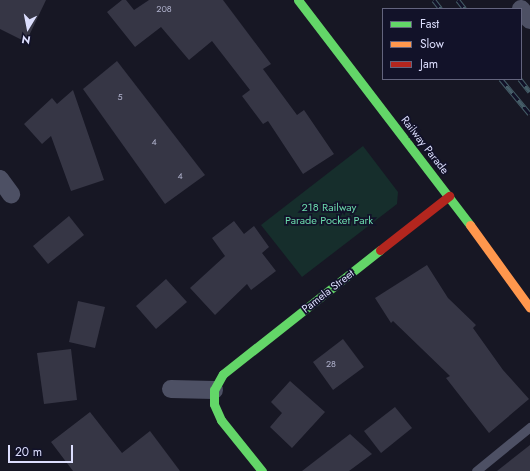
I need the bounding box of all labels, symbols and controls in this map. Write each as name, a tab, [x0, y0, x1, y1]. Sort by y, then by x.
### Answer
house number: 208	[156, 4, 172, 14]
north arrow	[8, 8, 48, 48]
legend	[382, 8, 522, 80]
text: Fast	[420, 15, 439, 33]
text: N	[20, 31, 32, 48]
text: Slow	[420, 35, 444, 53]
text: Jam	[420, 55, 438, 73]
house number: 5	[117, 92, 123, 102]
street label: Railway Parade	[398, 113, 452, 177]
house number: 4	[151, 137, 157, 147]
house number: 4	[177, 171, 183, 181]
park label: 218 Railway Parade Pocket Park	[285, 201, 373, 227]
street label: Pamela Street	[299, 267, 357, 315]
house number: 28	[326, 359, 336, 369]
scale bar	[10, 437, 75, 463]
text: 20 m	[15, 443, 42, 461]

